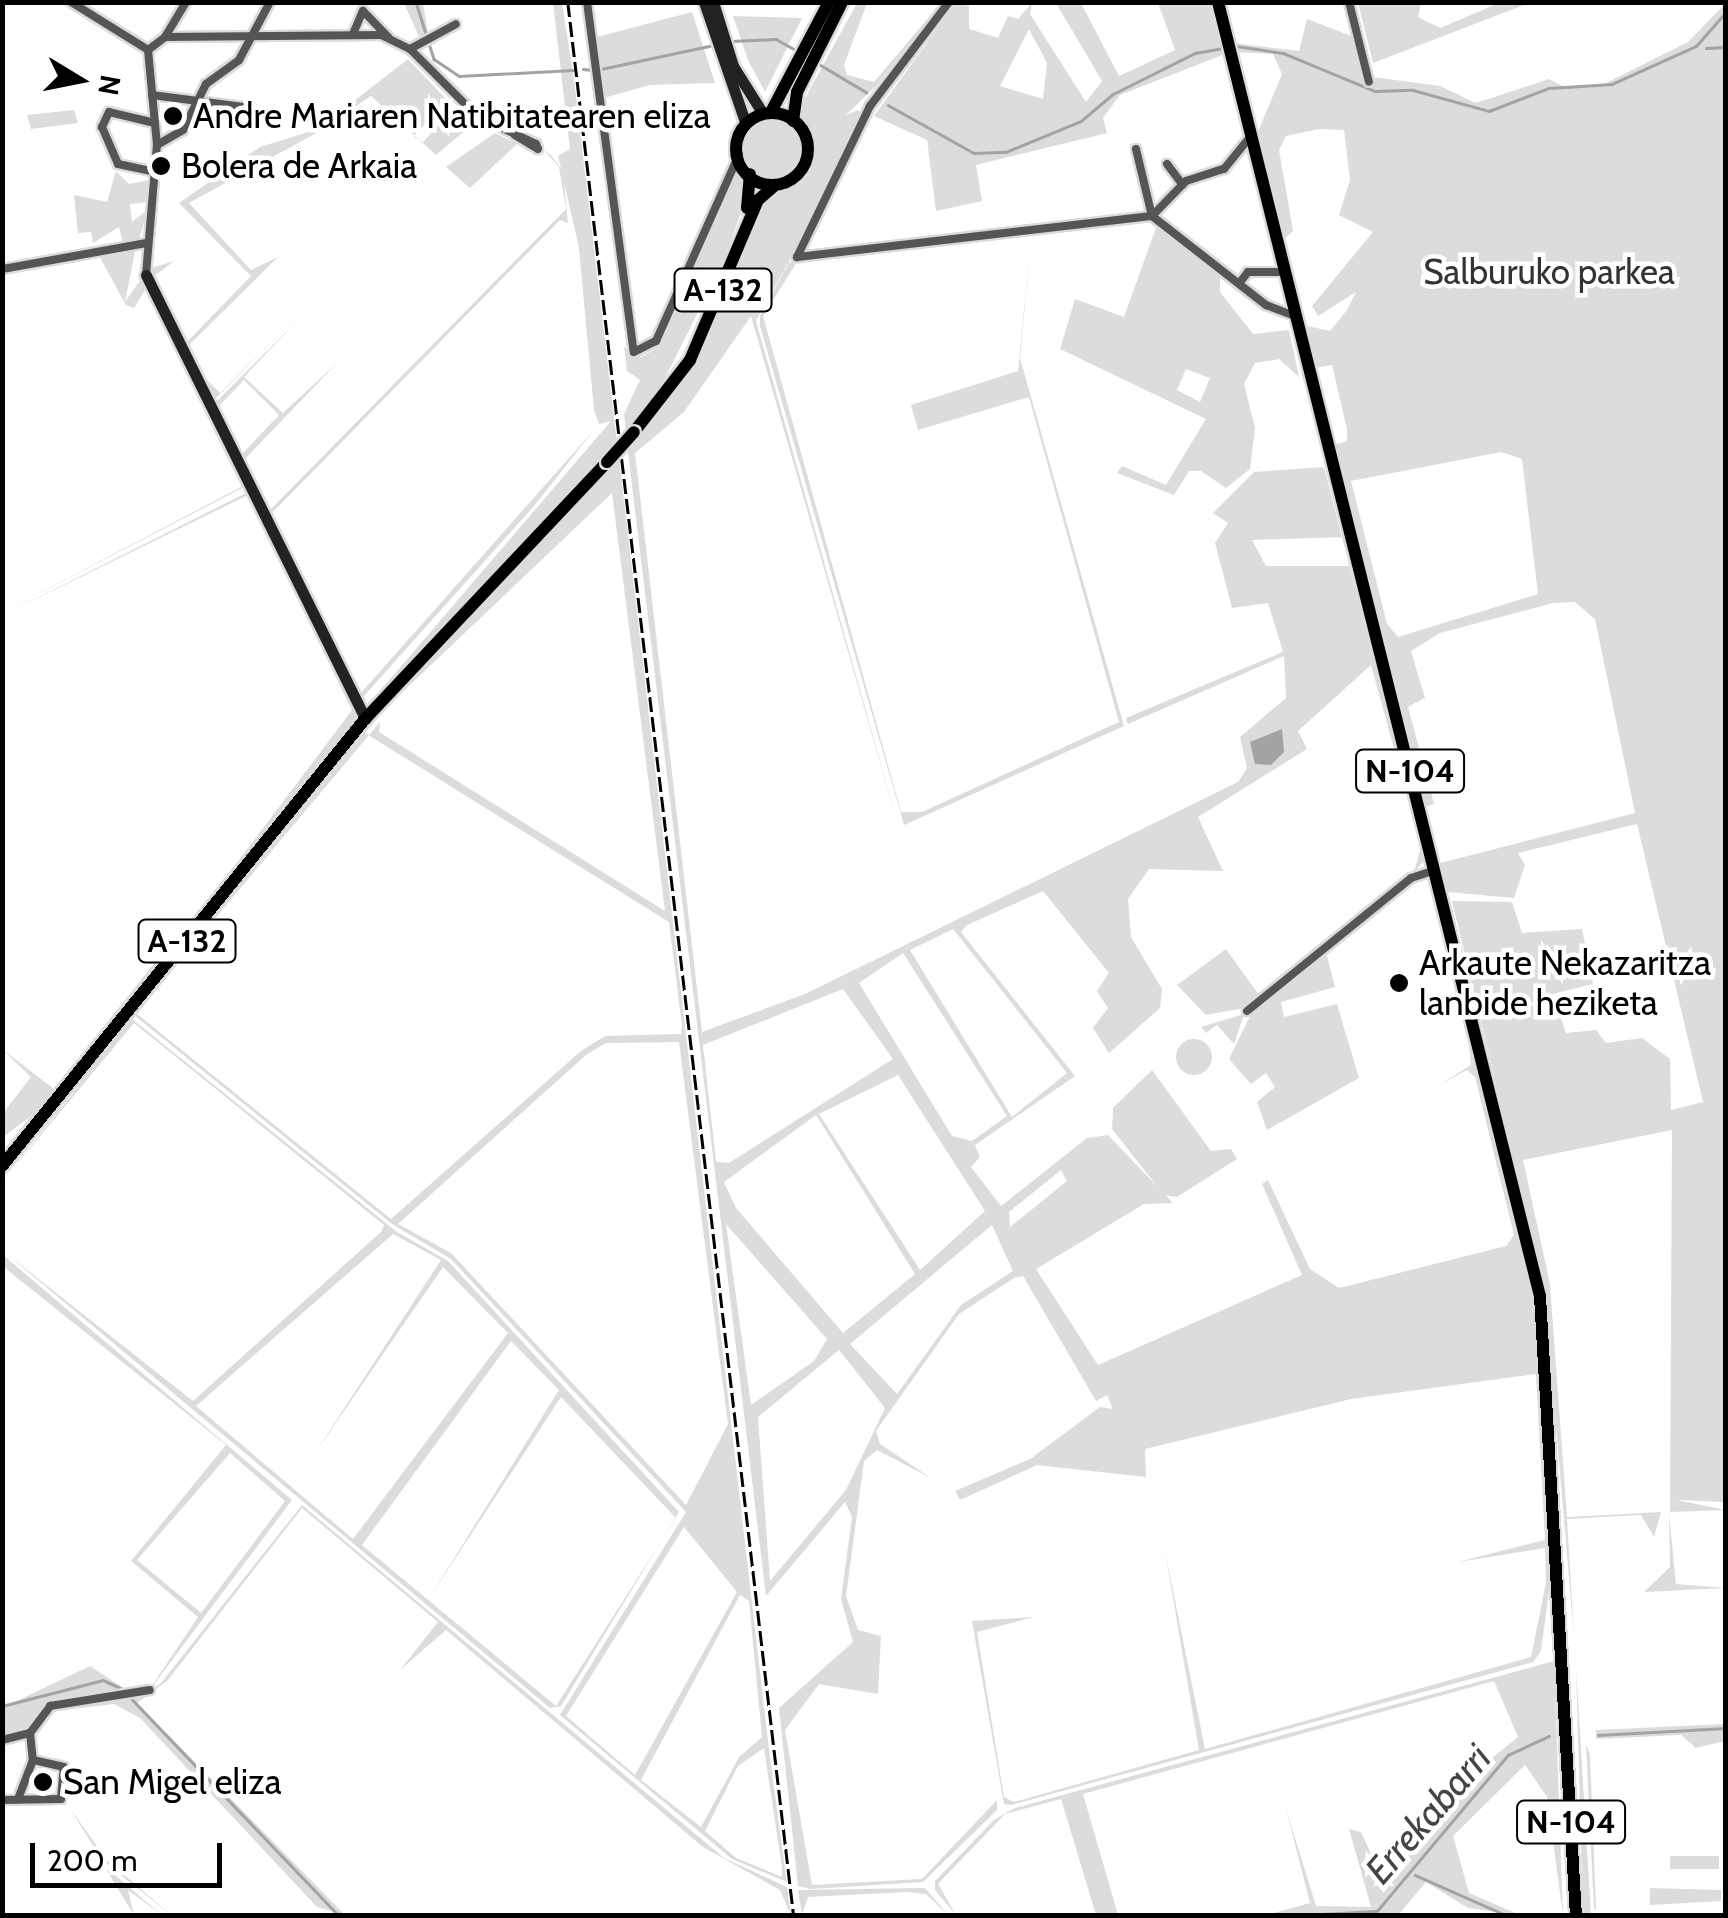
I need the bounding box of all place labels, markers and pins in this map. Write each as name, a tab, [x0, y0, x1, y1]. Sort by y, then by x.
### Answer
place label: Andre Mariaren Natibitatearen eliza	[193, 95, 710, 137]
marker: Andre Mariaren Natibitatearen eliza	[162, 105, 184, 127]
place label: Bolera de Arkaia	[181, 145, 417, 187]
marker: Bolera de Arkaia	[150, 155, 172, 177]
place label: Arkaute Nekazaritza lanbide heziketa	[1419, 942, 1711, 1024]
marker: Arkaute Nekazaritza lanbide heziketa	[1388, 972, 1410, 994]
place label: San Migel eliza	[63, 1761, 282, 1803]
marker: San Migel eliza	[32, 1771, 54, 1793]

